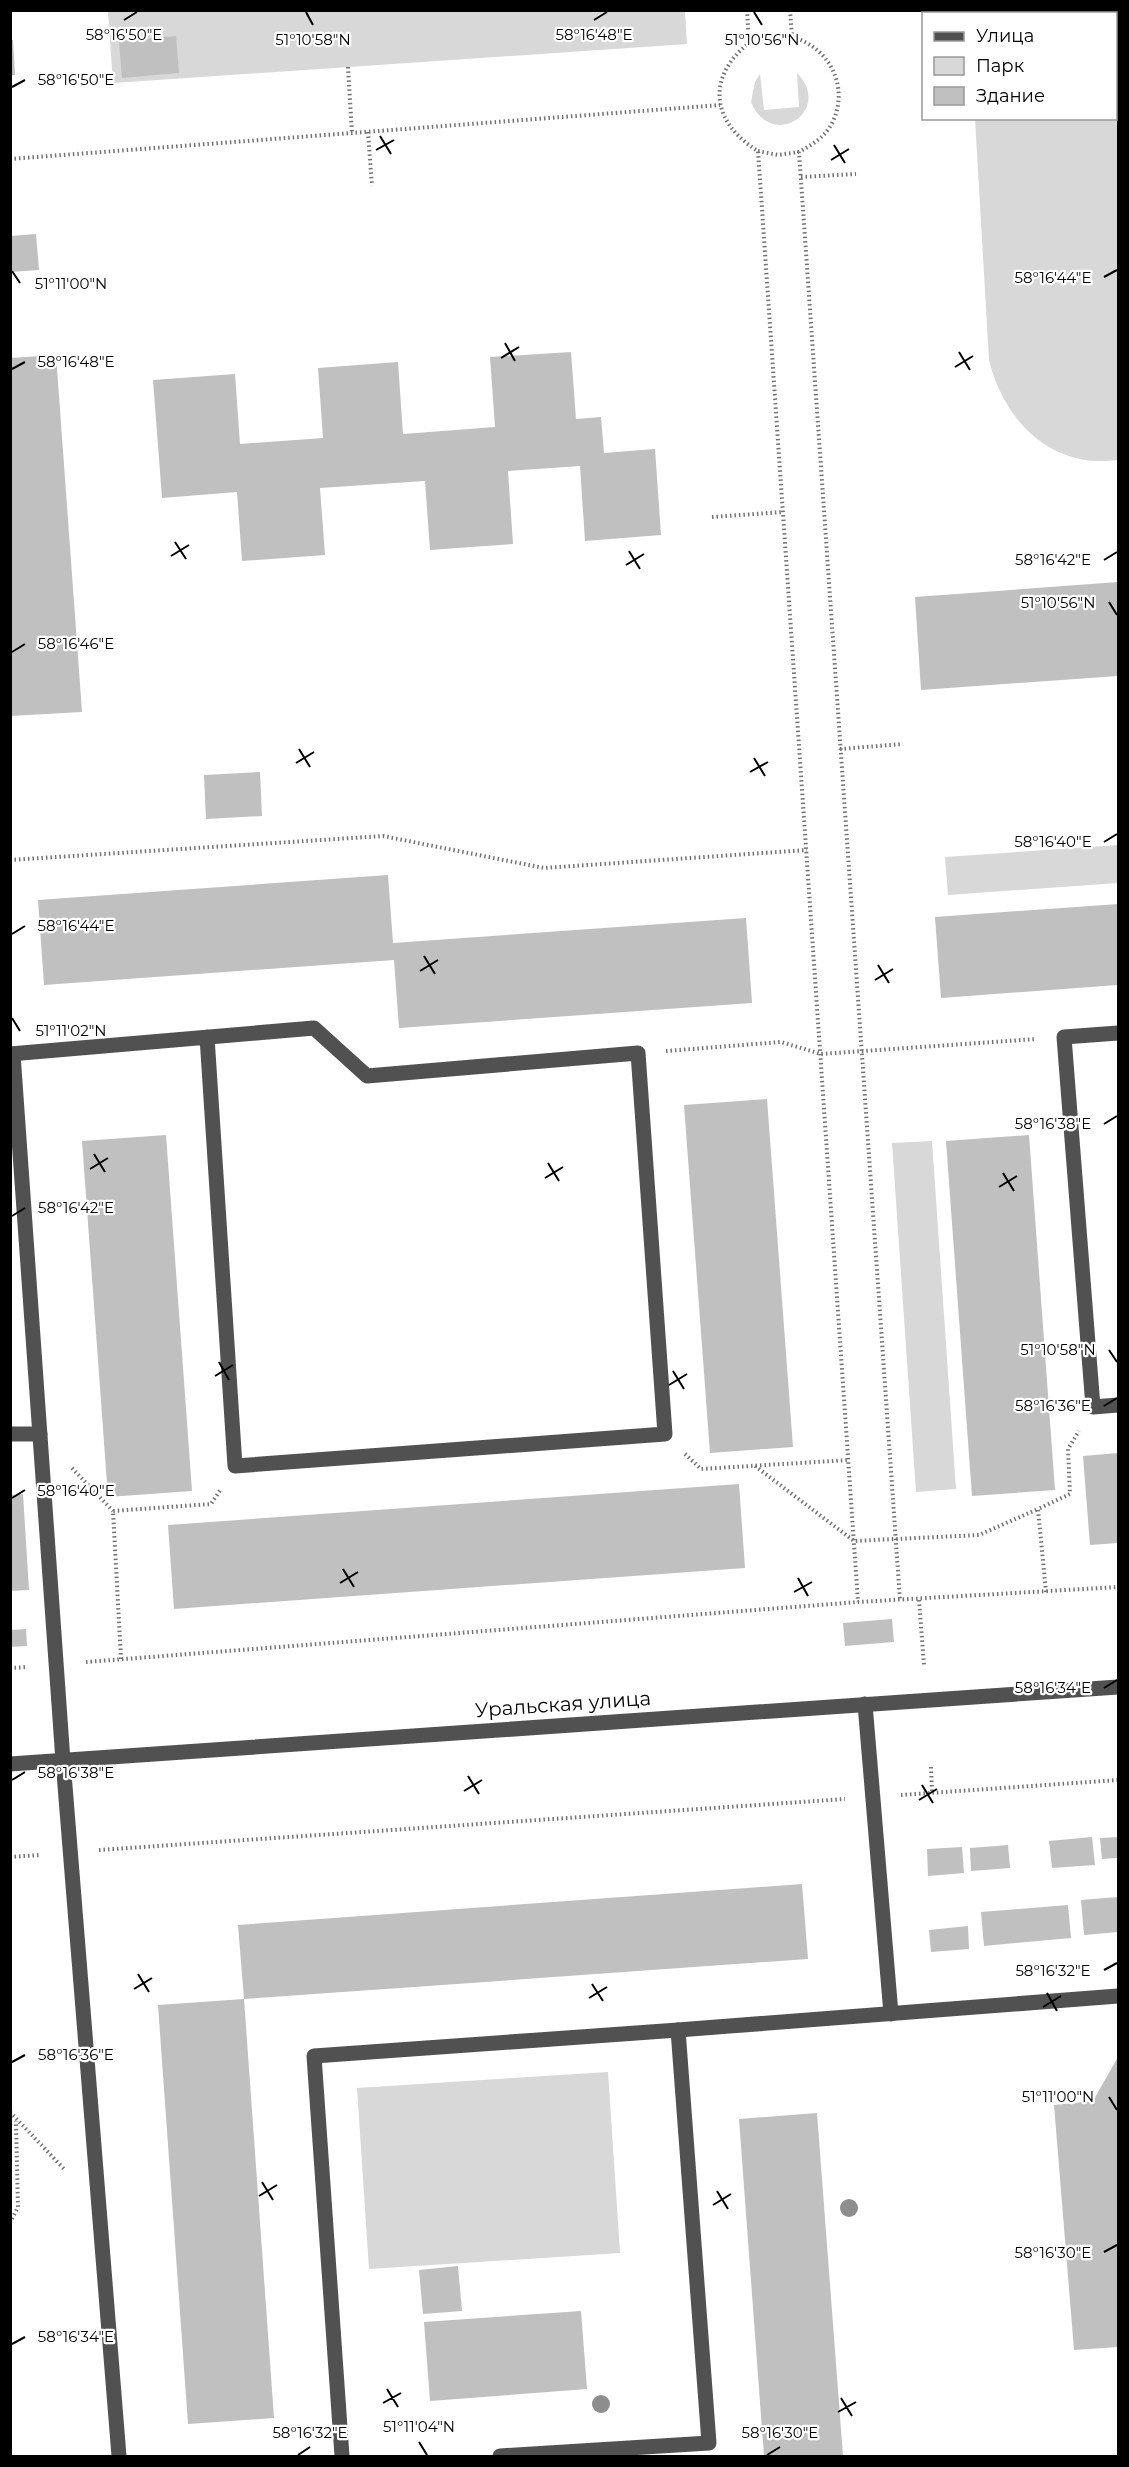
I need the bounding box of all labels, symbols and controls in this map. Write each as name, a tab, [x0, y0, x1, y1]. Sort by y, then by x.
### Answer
legend	[922, 12, 1117, 120]
text: 58°16'50"E	[86, 25, 162, 44]
text: 58°16'48"E	[555, 25, 633, 44]
text: Улица	[976, 25, 1034, 47]
text: 51°10'58"N	[275, 30, 351, 49]
text: 51°10'56"N	[725, 30, 799, 49]
text: Парк	[976, 55, 1025, 77]
text: 58°16'50"E	[38, 70, 114, 89]
text: Здание	[976, 85, 1045, 107]
text: 58°16'44"E	[1015, 268, 1091, 287]
text: 51°11'00"N	[35, 274, 107, 293]
text: 58°16'48"E	[37, 352, 115, 371]
text: 58°16'42"E	[1015, 550, 1091, 569]
text: 51°10'56"N	[1021, 593, 1095, 612]
text: 58°16'46"E	[38, 634, 114, 653]
text: 58°16'40"E	[1014, 832, 1092, 851]
text: 58°16'44"E	[38, 916, 114, 935]
text: 51°11'02"N	[35, 1021, 107, 1040]
text: 58°16'38"E	[1015, 1114, 1091, 1133]
text: 58°16'42"E	[38, 1198, 114, 1217]
text: 51°10'58"N	[1020, 1340, 1096, 1359]
text: 58°16'36"E	[1015, 1396, 1091, 1415]
text: 58°16'40"E	[37, 1481, 115, 1500]
text: 58°16'34"E	[1015, 1678, 1091, 1697]
street label: Уральская улица	[474, 1686, 652, 1722]
text: 58°16'38"E	[38, 1763, 114, 1782]
text: 58°16'32"E	[1015, 1961, 1091, 1980]
text: 58°16'36"E	[38, 2045, 114, 2064]
text: 51°11'00"N	[1022, 2087, 1094, 2106]
text: 58°16'30"E	[1015, 2243, 1091, 2262]
text: 58°16'34"E	[38, 2327, 114, 2346]
text: 51°11'04"N	[383, 2417, 455, 2436]
text: 58°16'32"E	[272, 2423, 348, 2442]
text: 58°16'30"E	[742, 2423, 818, 2442]

